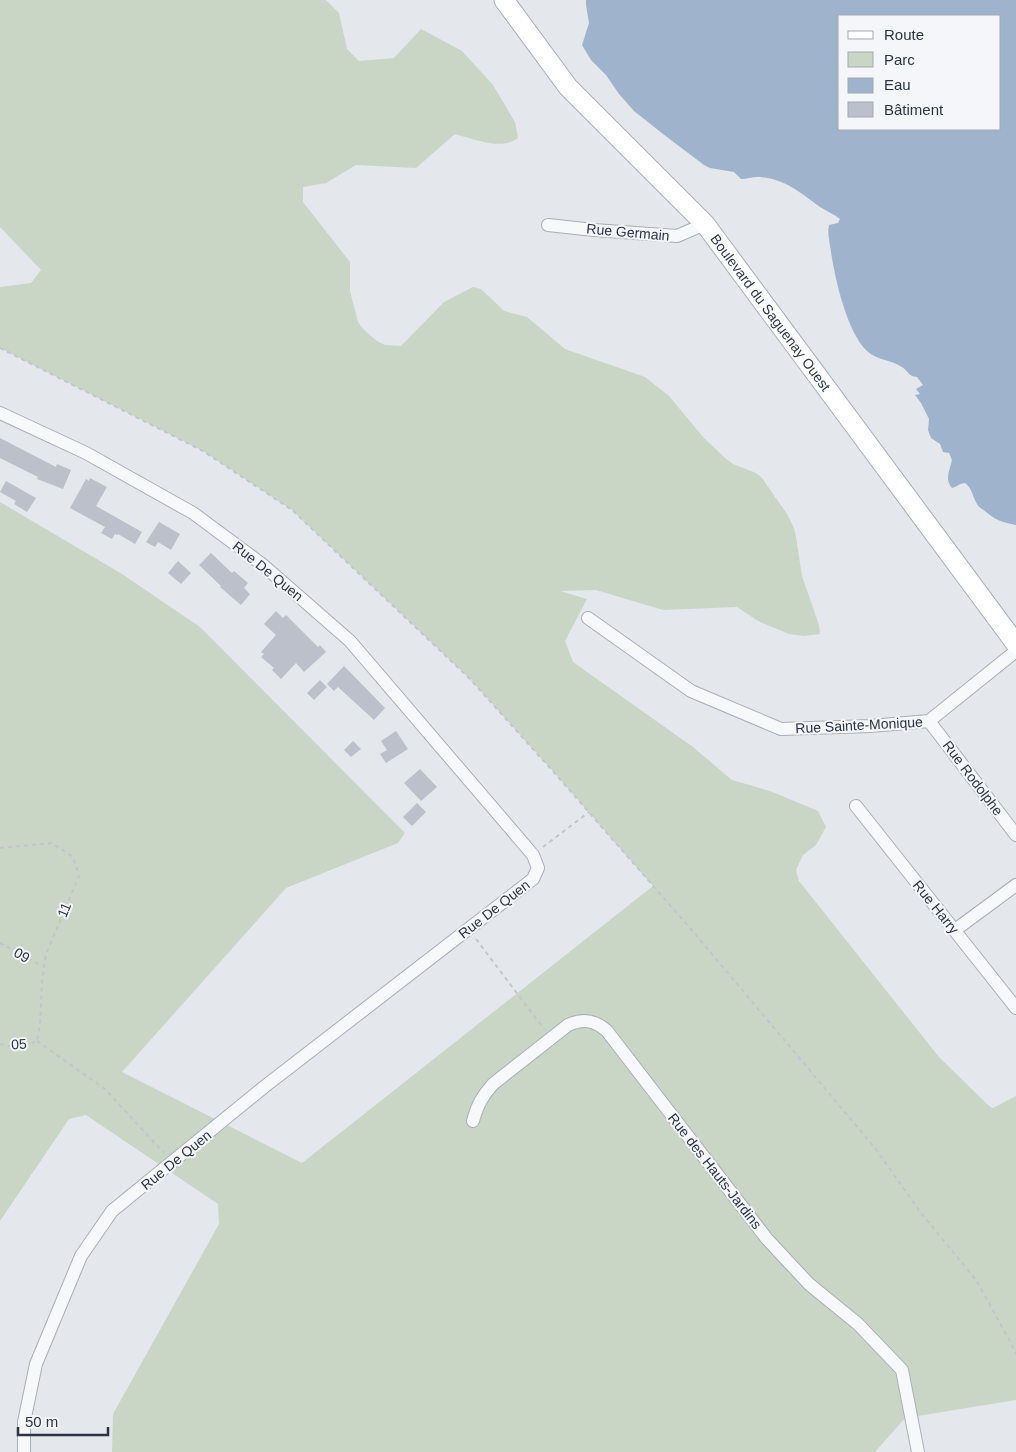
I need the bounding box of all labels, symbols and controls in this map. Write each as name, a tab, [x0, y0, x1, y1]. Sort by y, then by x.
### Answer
legend	[838, 15, 1001, 130]
text: Route	[884, 26, 924, 43]
text: Parc	[884, 51, 915, 68]
text: Eau	[884, 76, 911, 93]
text: Bâtiment	[884, 101, 944, 118]
street label: Rue Germain	[586, 220, 670, 244]
street label: Boulevard du Saguenay Ouest	[707, 231, 834, 394]
street label: Rue De Quen	[230, 538, 306, 604]
street label: Rue Sainte-Monique	[795, 714, 923, 736]
street label: Rue Rodolphe	[940, 737, 1006, 819]
street label: Rue De Quen	[455, 876, 533, 942]
street label: Rue Harry	[910, 877, 962, 937]
street label: 11	[54, 900, 74, 920]
street label: 09	[11, 944, 33, 966]
street label: 05	[11, 1035, 28, 1053]
street label: Rue des Hauts-Jardins	[665, 1110, 765, 1232]
street label: Rue De Quen	[138, 1127, 214, 1193]
scale bar	[18, 1404, 108, 1436]
text: 50 m	[25, 1413, 58, 1430]

